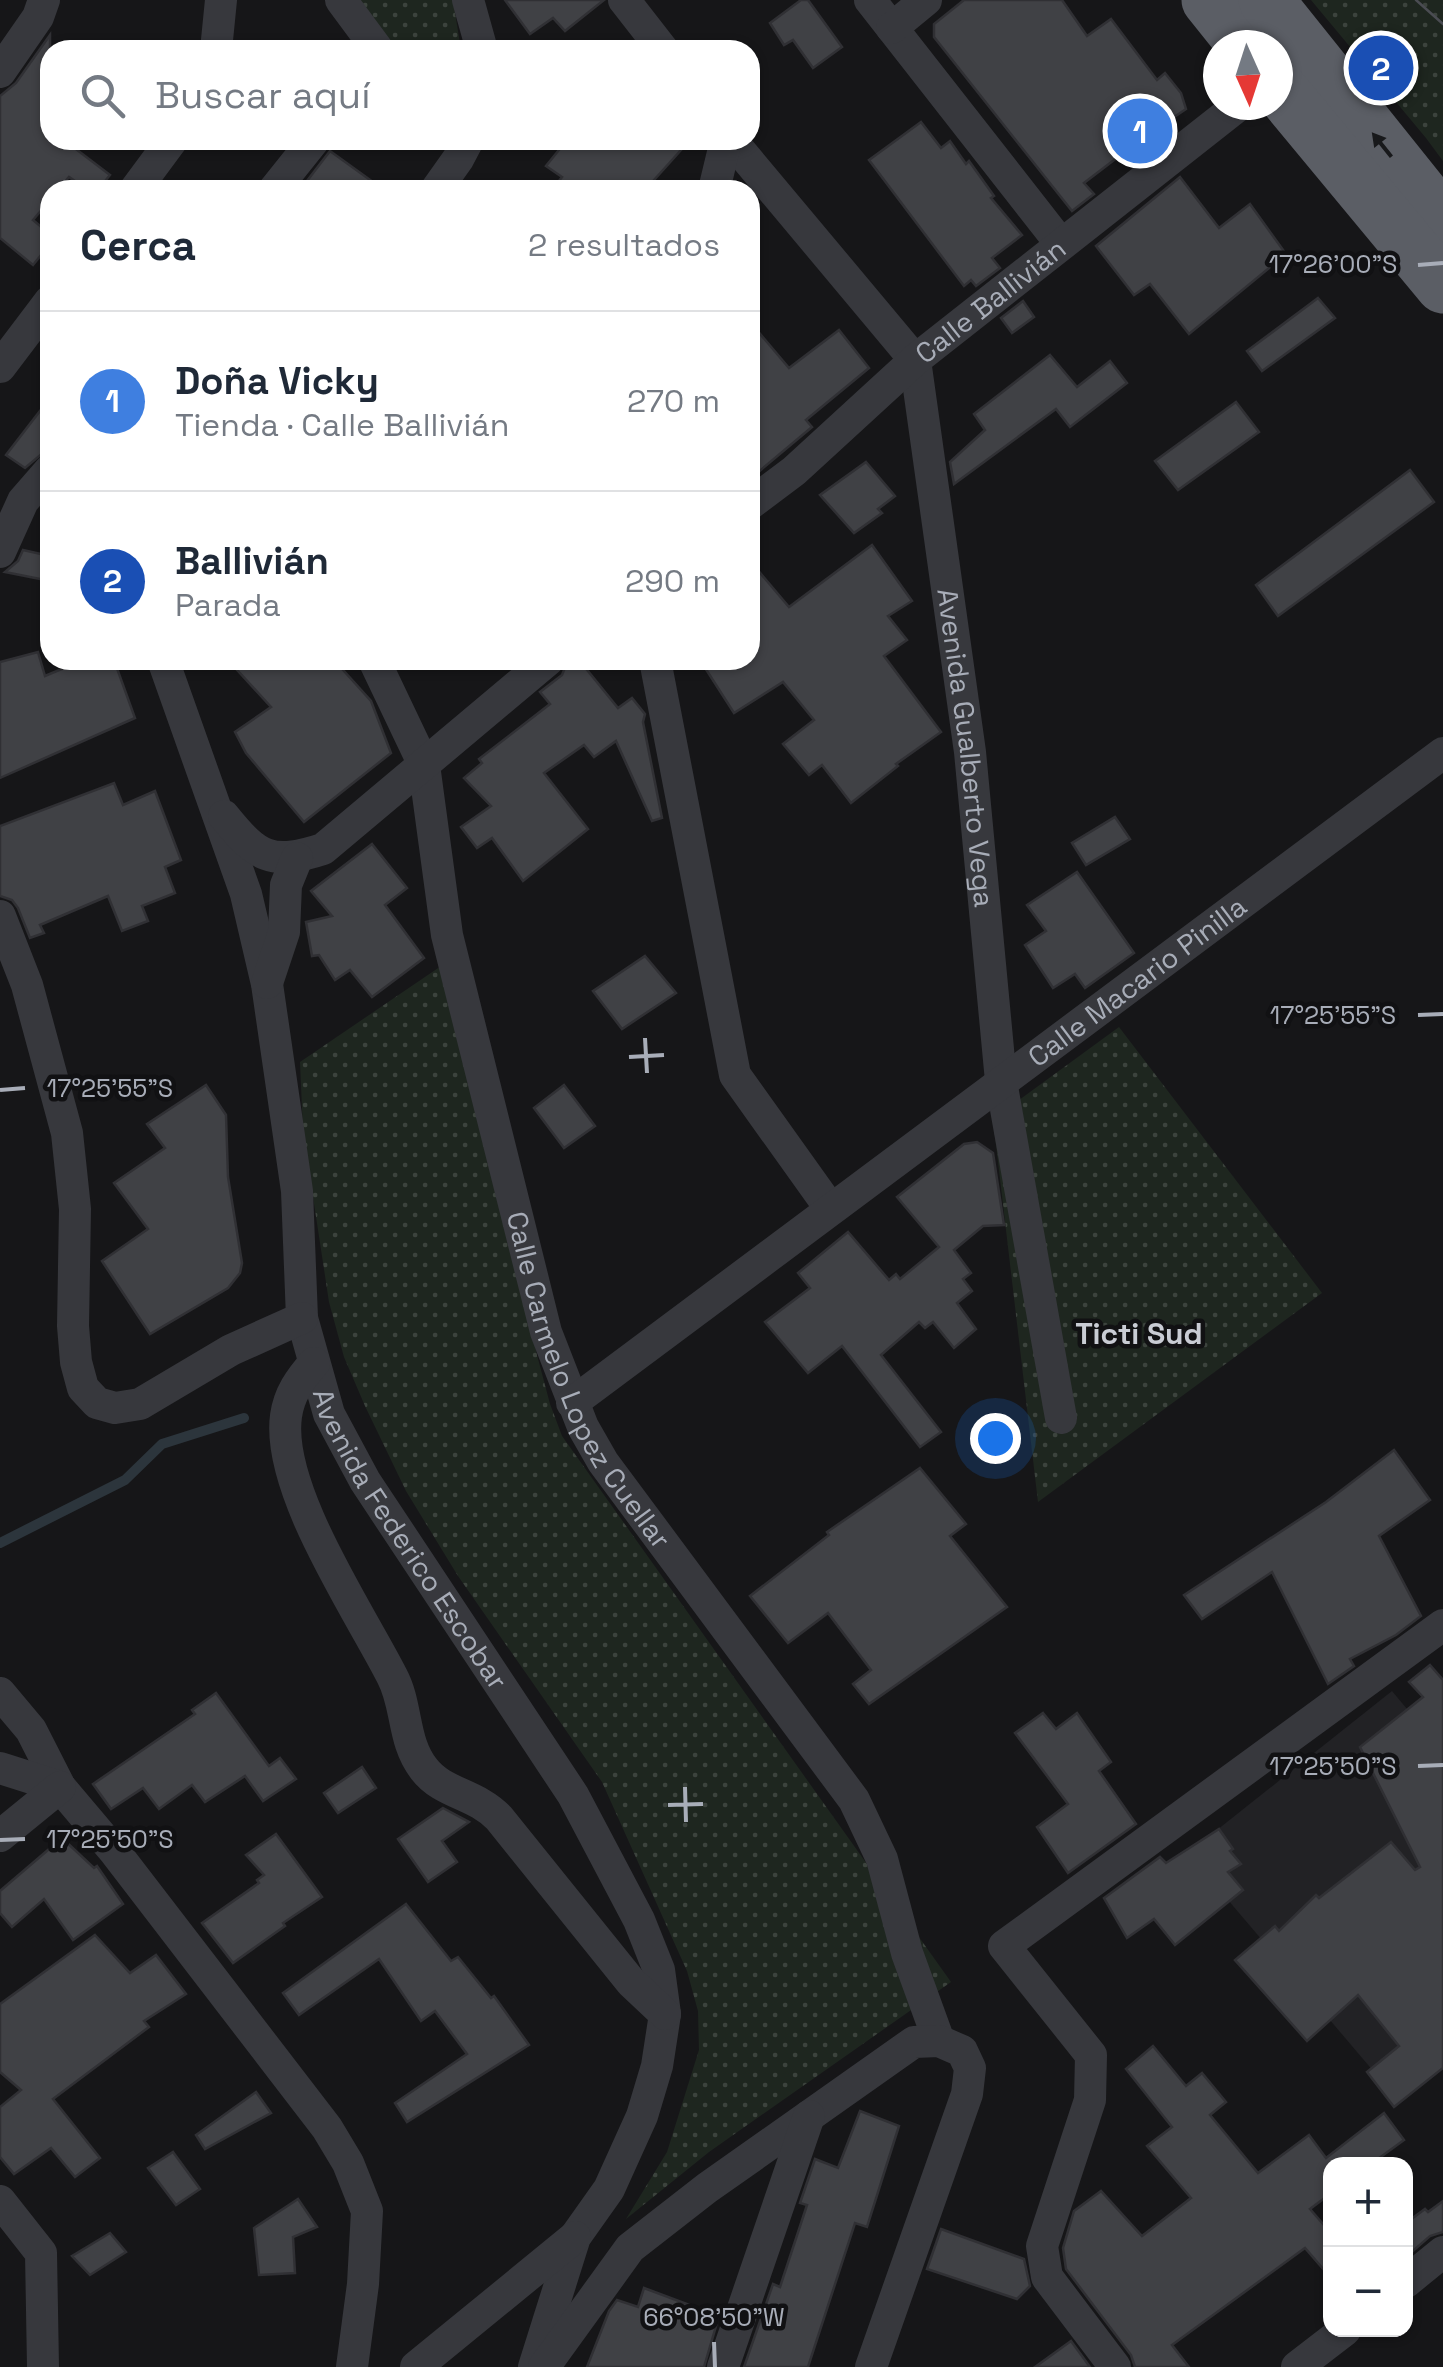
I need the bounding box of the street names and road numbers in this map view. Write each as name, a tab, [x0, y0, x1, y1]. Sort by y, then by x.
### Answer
street label: Calle Ballivián	[908, 230, 1073, 371]
street label: Avenida Gualberto Vega	[929, 586, 1003, 909]
street label: Calle Macario Pinilla	[1020, 888, 1254, 1075]
street label: Calle Carmelo Lopez Cuellar	[499, 1208, 679, 1556]
street label: Avenida Federico Escobar	[305, 1384, 516, 1696]

